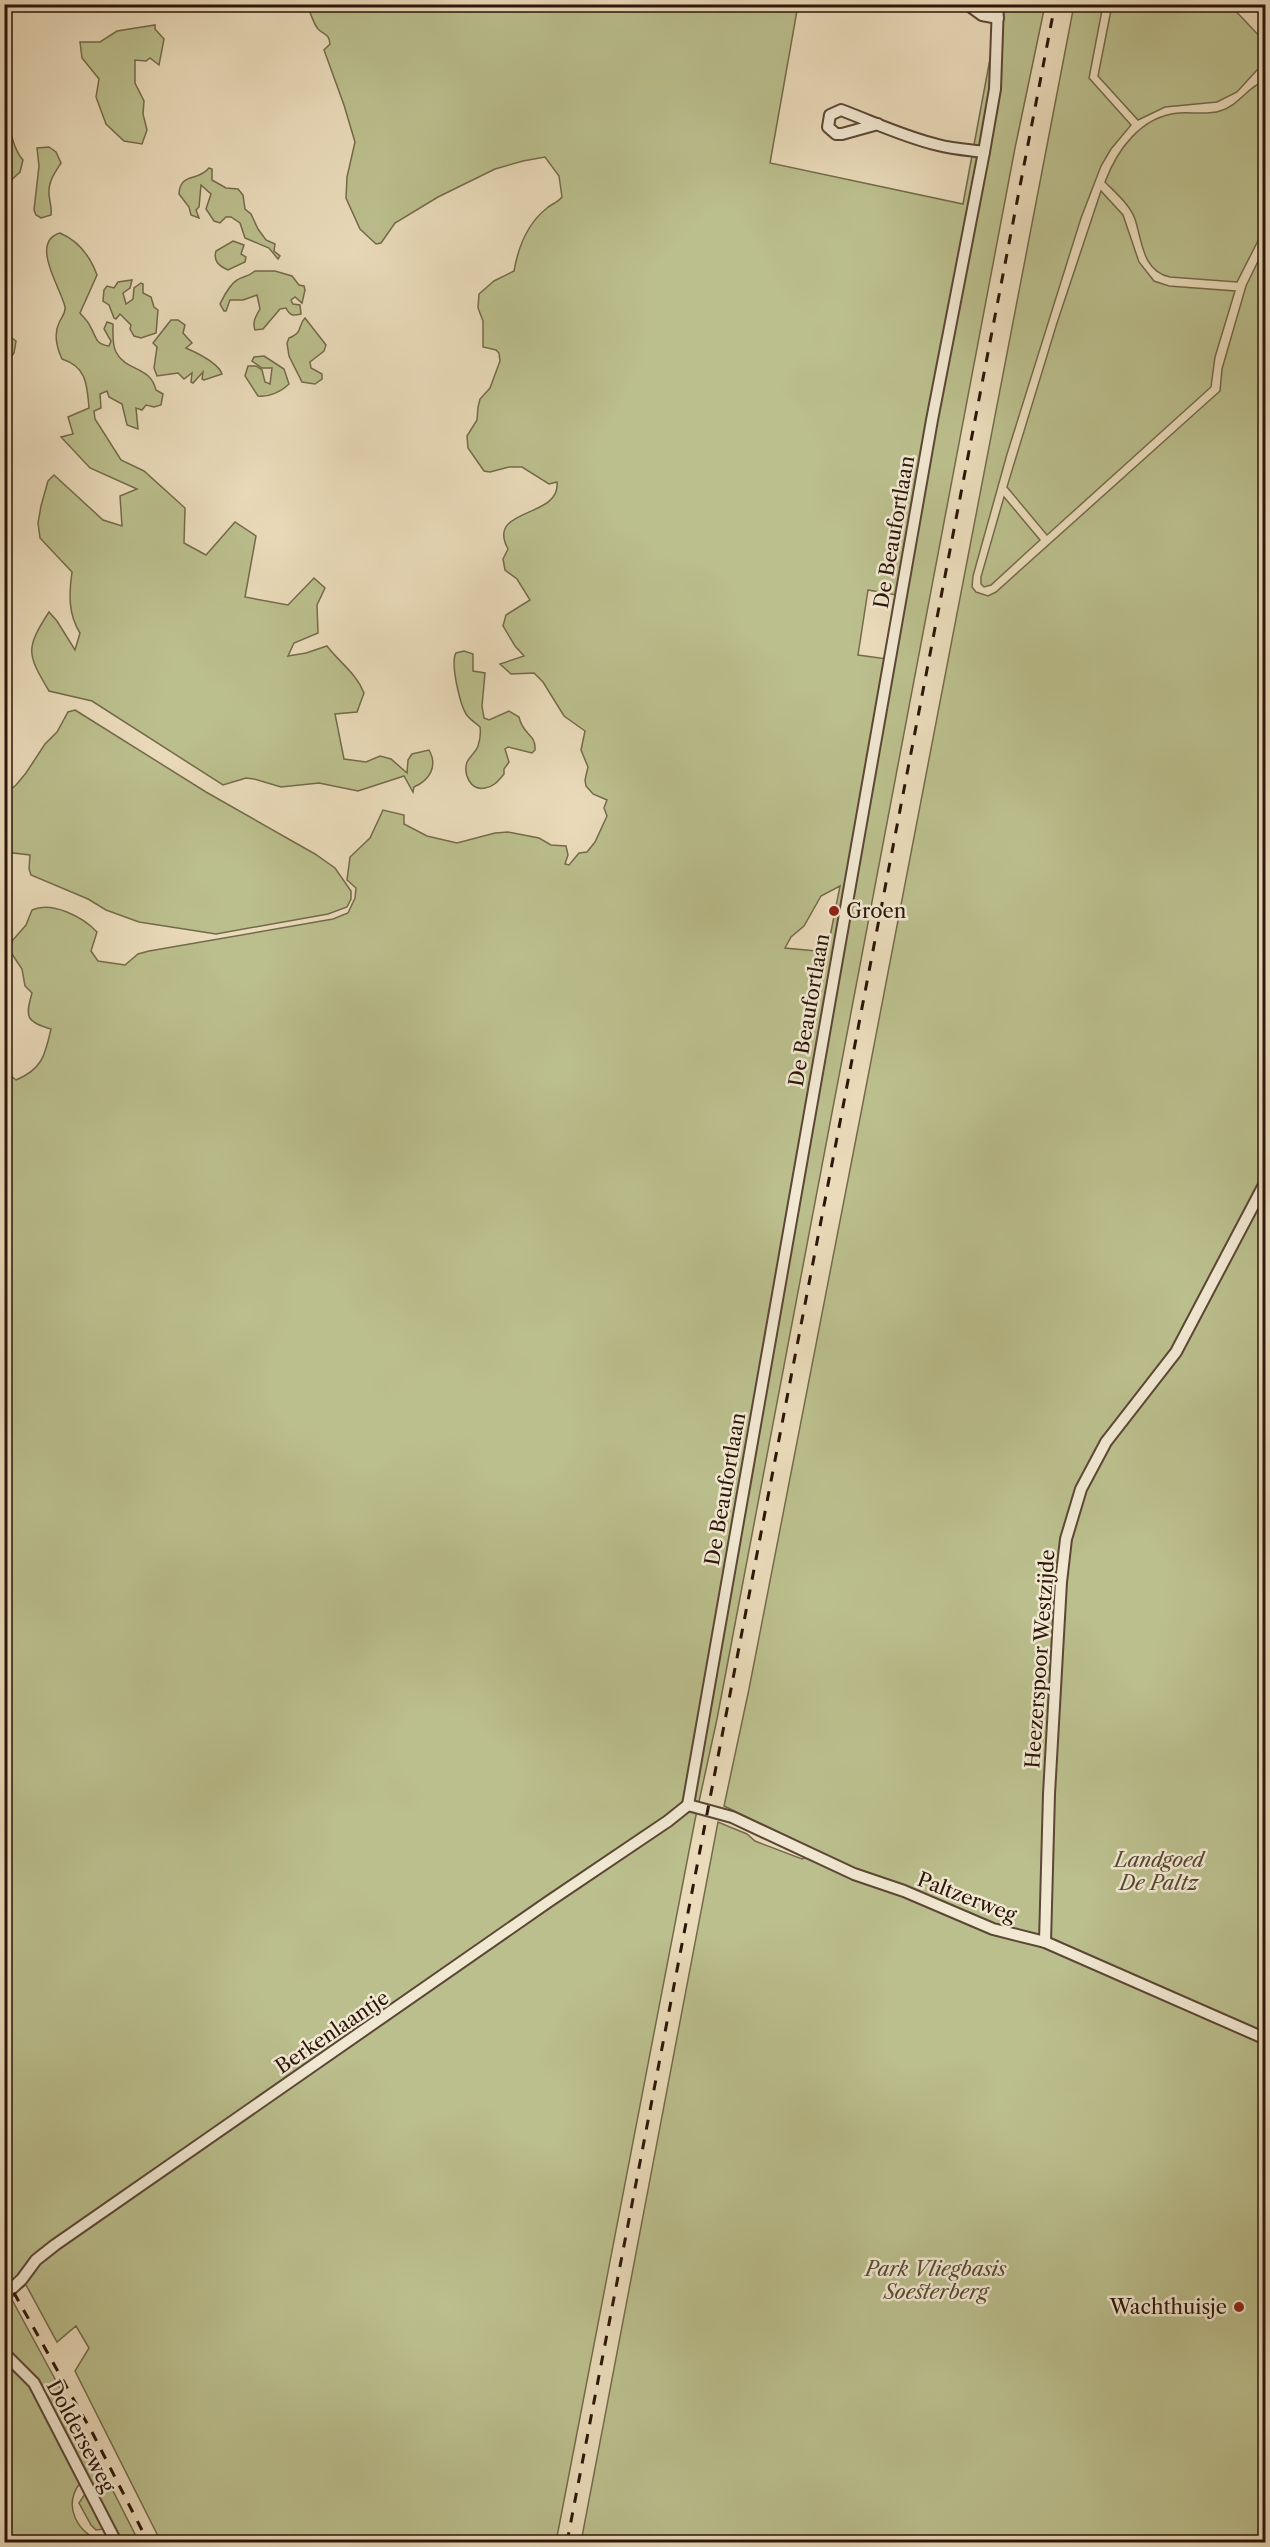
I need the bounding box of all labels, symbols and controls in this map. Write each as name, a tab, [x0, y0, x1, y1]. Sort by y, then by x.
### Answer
street label: De Beaufortlaan	[869, 453, 919, 610]
place label: Groen	[846, 899, 907, 923]
marker: Groen	[827, 904, 841, 918]
street label: De Beaufortlaan	[784, 931, 834, 1088]
street label: De Beaufortlaan	[700, 1410, 750, 1567]
street label: Heezerspoor Westzijde	[1020, 1549, 1060, 1769]
park label: Landgoed De Paltz	[1112, 1848, 1206, 1895]
street label: Paltzerweg	[914, 1867, 1020, 1927]
street label: Berkenlaantje	[271, 1985, 393, 2079]
park label: Park Vliegbasis Soesterberg	[863, 2257, 1007, 2304]
place label: Wachthuisje	[1109, 2295, 1227, 2319]
marker: Wachthuisje	[1232, 2300, 1246, 2314]
street label: Dolderseweg	[41, 2376, 121, 2497]

